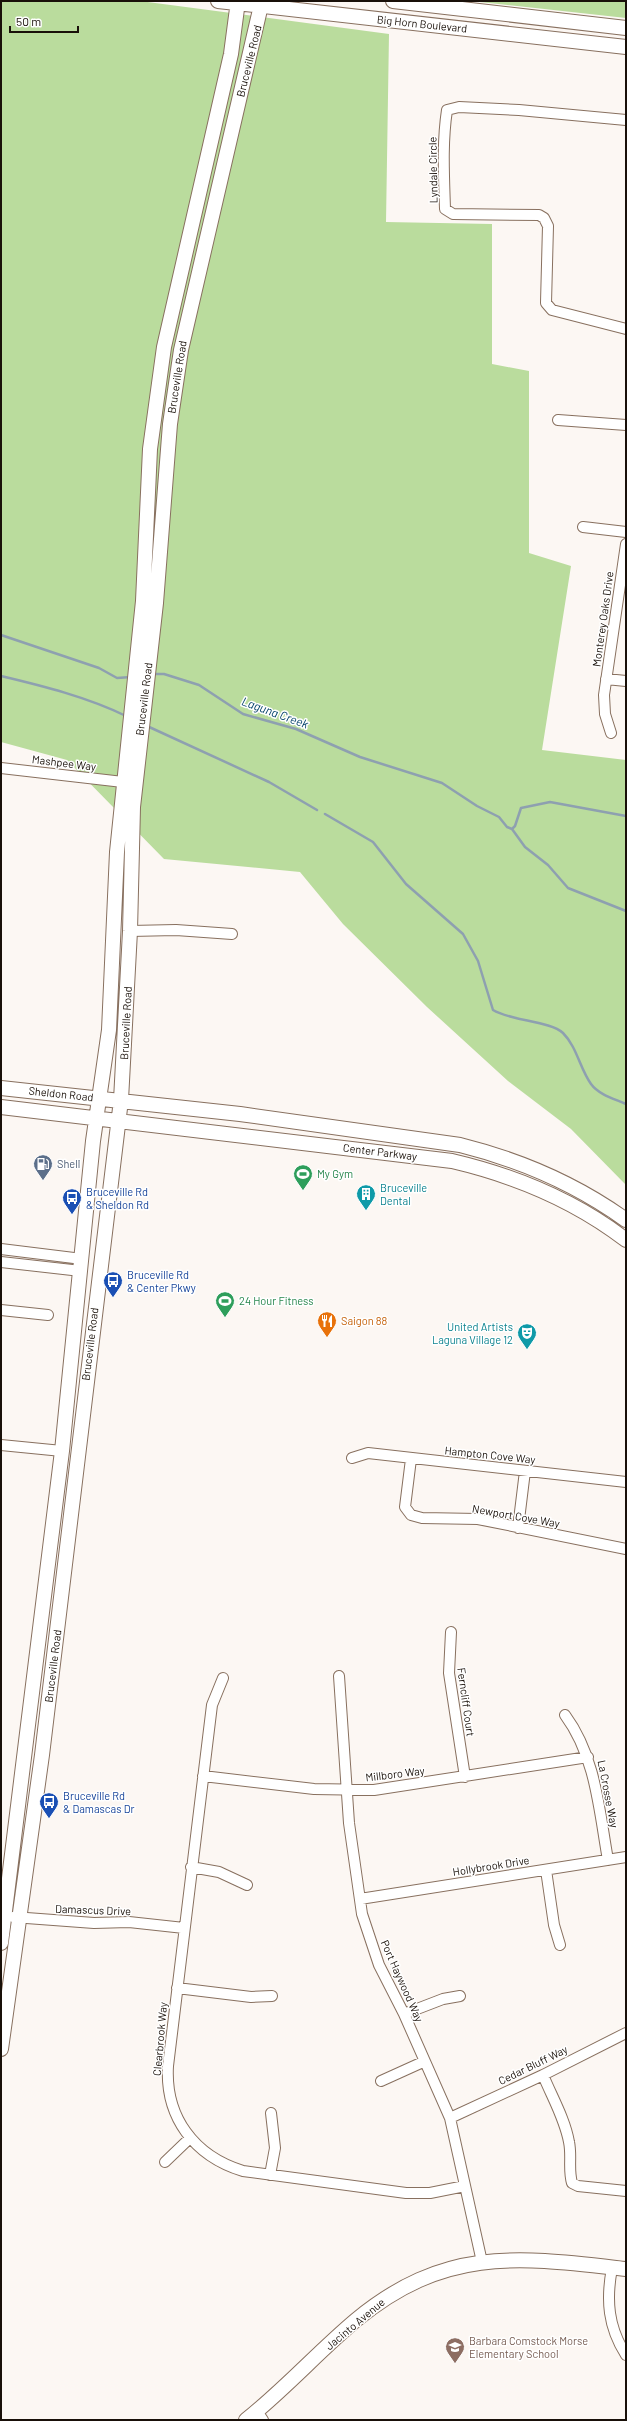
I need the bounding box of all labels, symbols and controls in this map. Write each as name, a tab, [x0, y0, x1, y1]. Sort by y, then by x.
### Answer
scale bar	[10, 8, 78, 34]
street label: Big Horn Boulevard	[376, 12, 468, 35]
text: 50 m	[16, 14, 41, 28]
street label: Bruceville Road	[233, 24, 264, 98]
street label: Lyndale Circle	[425, 136, 440, 204]
street label: Bruceville Road	[164, 340, 189, 414]
street label: Monterey Oaks Drive	[589, 570, 616, 668]
street label: Bruceville Road	[133, 662, 154, 736]
water label: Laguna Creek	[240, 694, 311, 731]
street label: Mashpee Way	[31, 752, 97, 773]
street label: Bruceville Road	[117, 986, 134, 1060]
street label: Sheldon Road	[28, 1084, 94, 1103]
street label: Center Parkway	[342, 1141, 418, 1162]
fuel station icon: Shell	[32, 1153, 54, 1181]
place label: Shell	[57, 1157, 80, 1170]
sports icon: My Gym	[292, 1163, 314, 1191]
place label: My Gym	[317, 1167, 353, 1180]
place label: Bruceville Dental	[380, 1181, 427, 1207]
building icon: Bruceville Dental	[355, 1183, 377, 1211]
place label: Bruceville Rd & Sheldon Rd	[86, 1185, 149, 1211]
bus stop icon: Bruceville Rd & Sheldon Rd	[61, 1187, 83, 1215]
place label: Bruceville Rd & Center Pkwy	[127, 1268, 196, 1294]
bus stop icon: Bruceville Rd & Center Pkwy	[102, 1270, 124, 1298]
sports icon: 24 Hour Fitness	[214, 1290, 236, 1318]
place label: 24 Hour Fitness	[239, 1294, 314, 1307]
street label: Bruceville Road	[79, 1307, 100, 1381]
restaurant icon: Saigon 88	[316, 1310, 338, 1338]
place label: Saigon 88	[341, 1314, 388, 1327]
place label: United Artists Laguna Village 12	[432, 1320, 513, 1346]
theatre icon: United Artists Laguna Village 12	[516, 1322, 538, 1350]
street label: Hampton Cove Way	[444, 1443, 536, 1466]
street label: Newport Cove Way	[471, 1501, 561, 1530]
street label: Bruceville Road	[42, 1629, 63, 1703]
street label: Ferncliff Court	[455, 1667, 478, 1737]
street label: La Crosse Way	[596, 1759, 621, 1829]
street label: Millboro Way	[365, 1763, 425, 1784]
place label: Bruceville Rd & Damascas Dr	[63, 1789, 134, 1815]
bus stop icon: Bruceville Rd & Damascas Dr	[38, 1791, 60, 1819]
street label: Hollybrook Drive	[452, 1853, 530, 1878]
street label: Damascus Drive	[55, 1902, 131, 1917]
street label: Port Haywood Way	[379, 1938, 426, 2024]
street label: Clearbrook Way	[150, 2001, 169, 2076]
street label: Cedar Bluff Way	[496, 2042, 570, 2087]
street label: Jacinto Avenue	[322, 2295, 387, 2352]
place label: Barbara Comstock Morse Elementary School	[469, 2334, 588, 2360]
school or university icon: Barbara Comstock Morse Elementary School	[444, 2336, 466, 2364]

